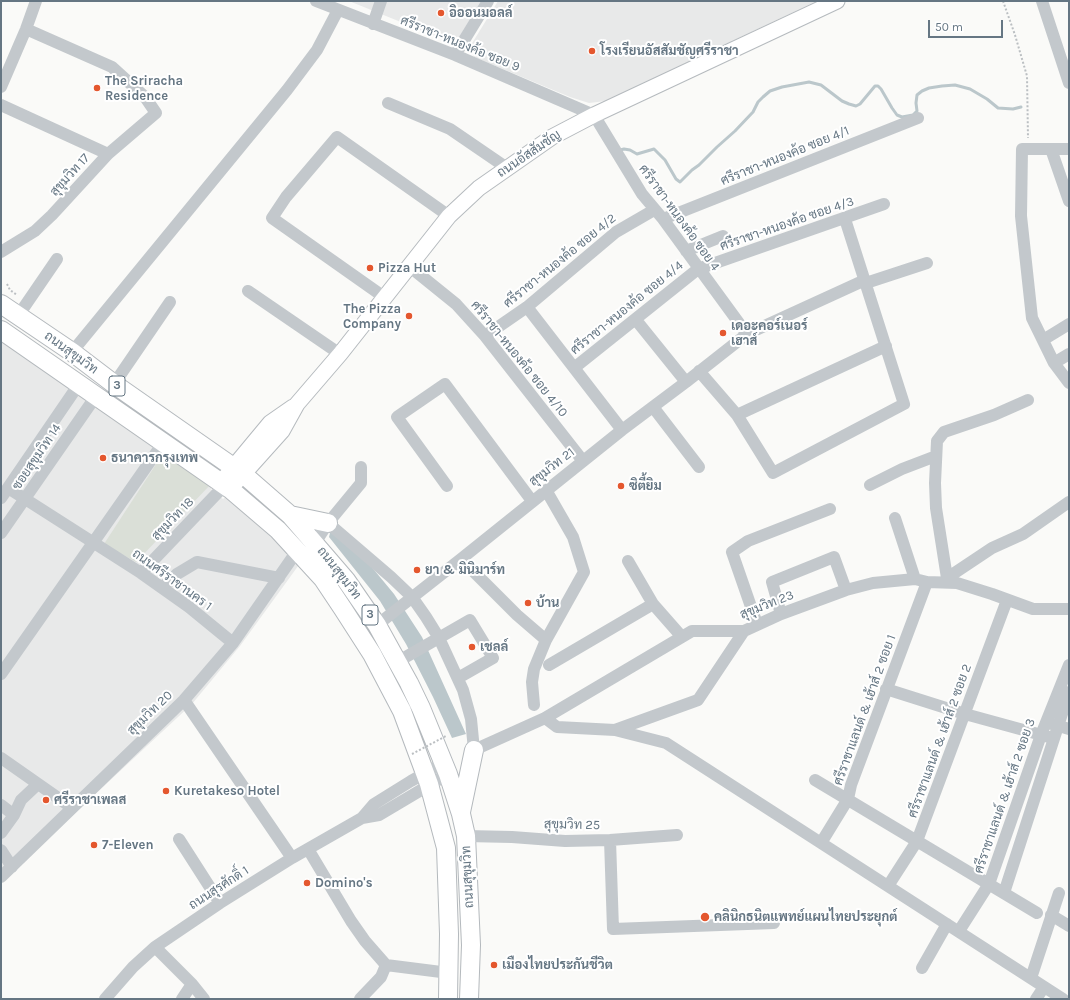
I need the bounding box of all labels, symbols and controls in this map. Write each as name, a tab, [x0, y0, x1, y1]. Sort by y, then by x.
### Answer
place label: อิออนมอลล์	[449, 5, 512, 21]
marker: อิออนมอลล์	[436, 8, 446, 18]
scale bar	[930, 12, 1005, 38]
street label: ศรีราชา-หนองค้อ ซอย 9	[398, 13, 522, 75]
text: 50 m	[935, 20, 963, 34]
place label: โรงเรียนอัสสัมชัญศรีราชา	[600, 43, 739, 59]
marker: โรงเรียนอัสสัมชัญศรีราชา	[587, 46, 597, 56]
place label: The Sriracha Residence	[105, 73, 183, 104]
marker: The Sriracha Residence	[92, 83, 102, 93]
street label: ศรีราชา-หนองค้อ ซอย 4/1	[718, 123, 852, 189]
street label: ถนนอัสสัมชัญ	[494, 127, 564, 181]
street label: สุขุมวิท 17	[47, 150, 93, 200]
street label: ศรีราชา-หนองค้อ ซอย 4	[635, 162, 723, 274]
street label: ศรีราชา-หนองค้อ ซอย 4/3	[718, 194, 856, 254]
street label: ศรีราชา-หนองค้อ ซอย 4/2	[500, 211, 620, 311]
street label: ศรีราชา-หนองค้อ ซอย 4/4	[568, 258, 686, 358]
place label: Pizza Hut	[378, 260, 436, 276]
marker: Pizza Hut	[365, 263, 375, 273]
street label: ศรีราชา-หนองค้อ ซอย 4/10	[467, 298, 571, 420]
place label: The Pizza Company	[343, 301, 401, 332]
marker: The Pizza Company	[404, 311, 414, 321]
place label: เดอะคอร์เนอร์ เฮาส์	[731, 318, 808, 349]
street label: ถนนสุขุมวิท	[41, 328, 101, 378]
marker: เดอะคอร์เนอร์ เฮาส์	[718, 328, 728, 338]
road number: 3	[109, 376, 125, 396]
street label: ซอยสุขุมวิท 14	[9, 421, 65, 493]
street label: สุขุมวิท 21	[526, 444, 578, 490]
place label: ธนาคารกรุงเทพ	[111, 450, 198, 466]
marker: ธนาคารกรุงเทพ	[98, 453, 108, 463]
place label: ซิตี้ยิม	[629, 478, 662, 494]
marker: ซิตี้ยิม	[616, 481, 626, 491]
street label: สุขุมวิท 18	[149, 494, 197, 544]
street label: ถนนสุขุมวิท	[314, 544, 364, 602]
street label: ถนนศรีราชานคร 1	[129, 546, 215, 614]
place label: ยา & มินิมาร์ท	[425, 562, 505, 578]
marker: ยา & มินิมาร์ท	[412, 565, 422, 575]
street label: สุขุมวิท 23	[738, 587, 796, 623]
place label: บ้าน	[536, 595, 560, 611]
marker: บ้าน	[523, 598, 533, 608]
road number: 3	[362, 605, 378, 625]
street label: ศรีราชาแลนด์ & เฮ้าส์ 2 ซอย 1	[830, 632, 900, 788]
place label: เชลล์	[480, 639, 508, 655]
marker: เชลล์	[467, 642, 477, 652]
street label: ศรีราชาแลนด์ & เฮ้าส์ 2 ซอย 2	[905, 662, 975, 820]
street label: สุขุมวิท 20	[124, 688, 176, 738]
street label: ศรีราชาแลนด์ & เฮ้าส์ 2 ซอย 3	[971, 717, 1039, 875]
place label: Kuretakeso Hotel	[174, 783, 280, 799]
marker: Kuretakeso Hotel	[161, 786, 171, 796]
place label: ศรีราชาเพลส	[54, 792, 126, 808]
marker: ศรีราชาเพลส	[41, 795, 51, 805]
street label: สุขุมวิท 25	[544, 817, 600, 833]
place label: 7-Eleven	[102, 837, 154, 853]
marker: 7-Eleven	[89, 840, 99, 850]
street label: ถนนสุขุมวิท	[459, 845, 477, 909]
street label: ถนนสุรศักดิ์ 1	[186, 863, 252, 913]
place label: Domino's	[315, 875, 373, 891]
marker: Domino's	[302, 878, 312, 888]
place label: คลินิกธนิตแพทย์แผนไทยประยุกต์	[714, 909, 897, 925]
marker: คลินิกธนิตแพทย์แผนไทยประยุกต์	[699, 911, 711, 923]
place label: เมืองไทยประกันชีวิต	[502, 957, 613, 973]
marker: เมืองไทยประกันชีวิต	[489, 960, 499, 970]

